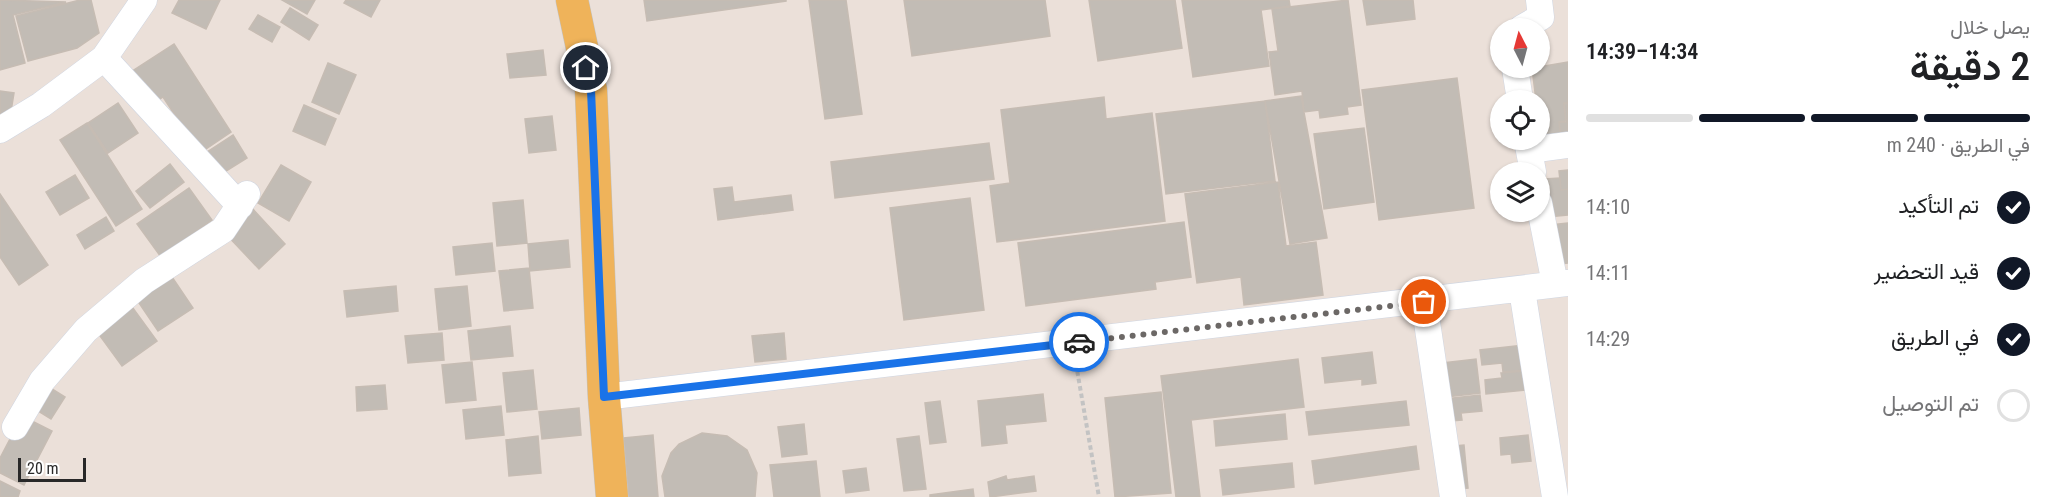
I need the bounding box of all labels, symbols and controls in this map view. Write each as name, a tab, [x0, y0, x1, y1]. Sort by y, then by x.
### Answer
text: يصل خلال	[1950, 15, 2030, 39]
north arrow	[1490, 18, 1550, 78]
map controls	[1490, 18, 1550, 222]
text: 14:34–14:39	[1586, 39, 1698, 64]
pin	[560, 42, 611, 93]
text: 2 دقيقة	[1910, 44, 2030, 90]
icon: home	[569, 51, 602, 84]
button: locate	[1490, 90, 1550, 150]
text: في الطريق · 240 m	[1887, 133, 2030, 157]
button: layers	[1490, 162, 1550, 222]
icon: check	[1997, 191, 2030, 224]
text: تم التأكيد	[1898, 193, 1979, 218]
text: 14:10	[1586, 195, 1630, 219]
icon: check	[1997, 257, 2030, 290]
text: قيد التحضير	[1874, 259, 1979, 284]
text: 14:11	[1586, 261, 1630, 285]
pin	[1398, 276, 1449, 327]
icon: bag	[1407, 285, 1440, 318]
courier	[1049, 312, 1109, 372]
icon: check	[1997, 323, 2030, 356]
text: في الطريق	[1891, 325, 1979, 350]
icon: car	[1063, 326, 1096, 359]
text: 14:29	[1586, 327, 1630, 351]
text: تم التوصيل	[1882, 391, 1979, 416]
scale bar	[18, 455, 86, 482]
text: 20 m	[27, 459, 59, 478]

